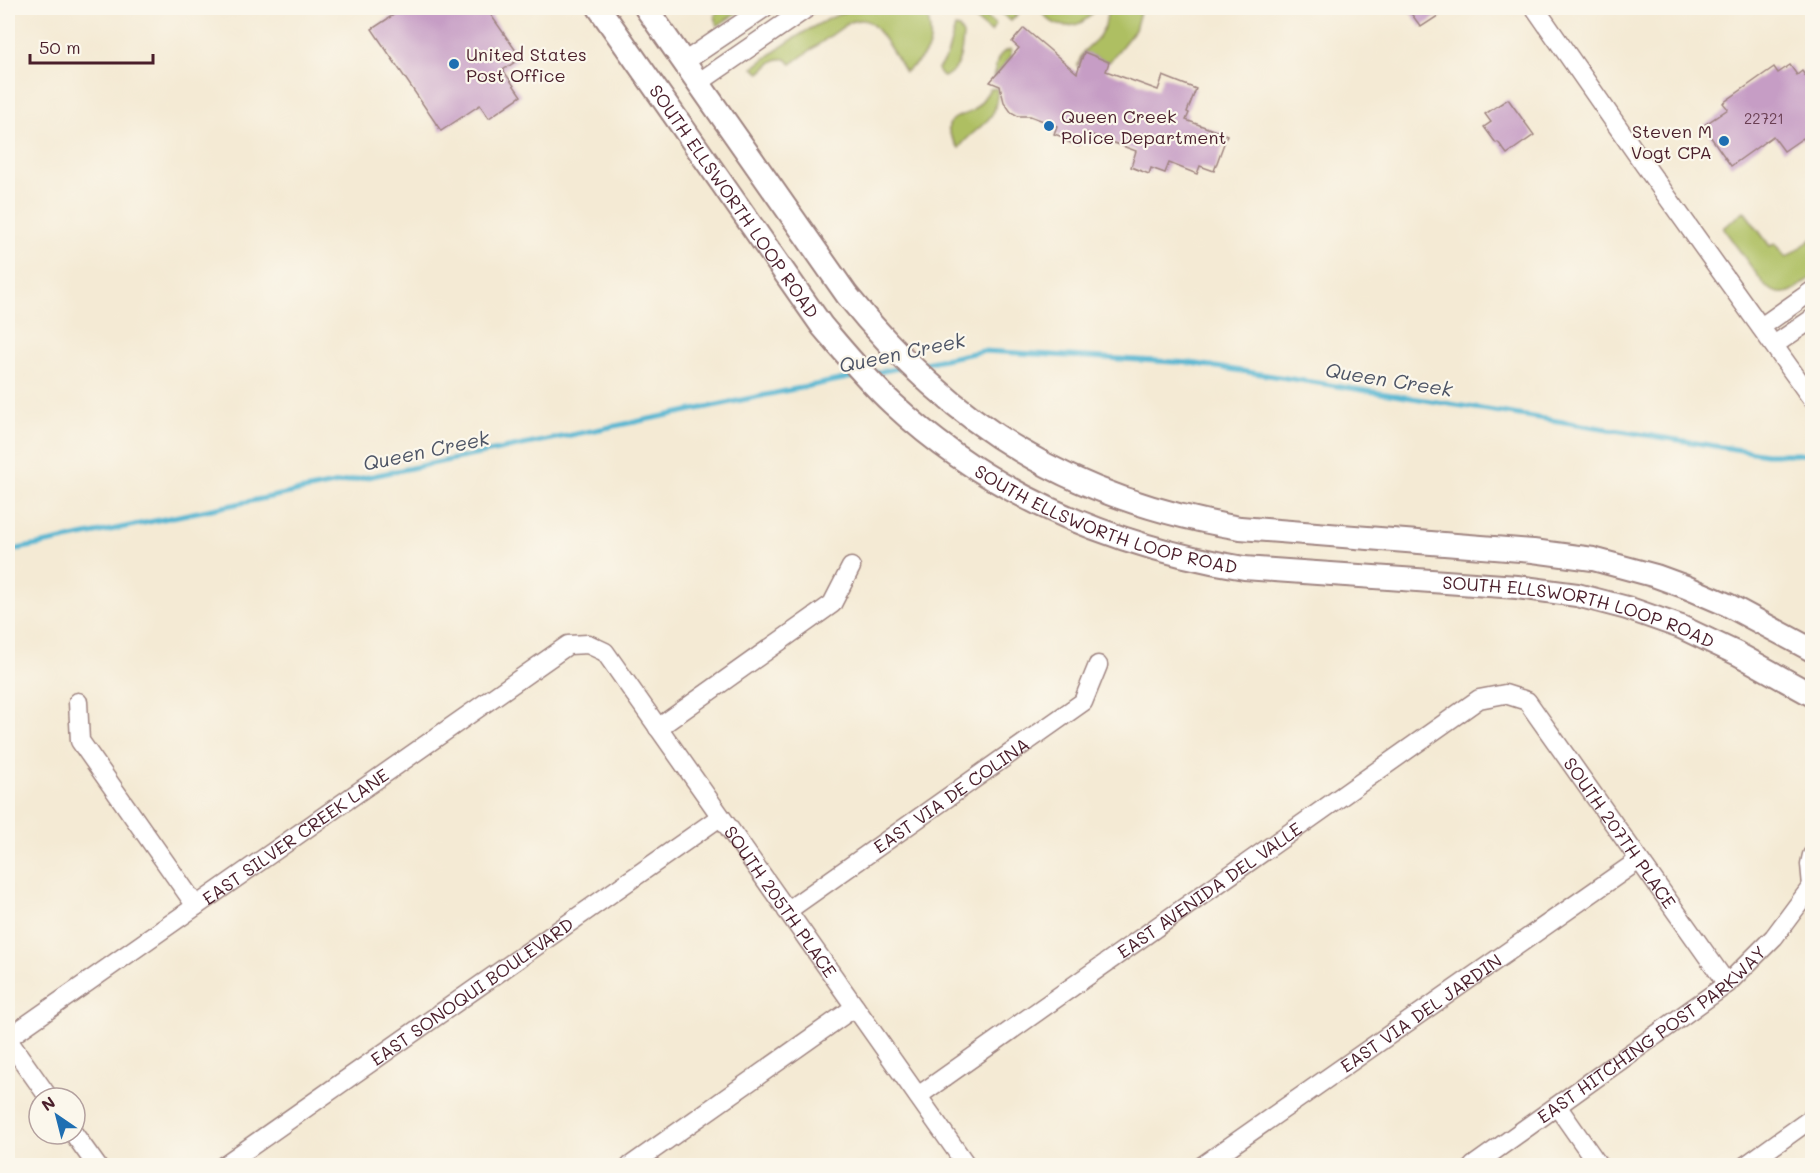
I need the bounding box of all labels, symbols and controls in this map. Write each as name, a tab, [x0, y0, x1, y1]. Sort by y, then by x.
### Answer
scale bar	[30, 27, 153, 65]
text: 50 m	[39, 35, 81, 59]
place label: United States Post Office	[466, 42, 587, 87]
marker: United States Post Office	[447, 57, 461, 71]
street label: SOUTH ELLSWORTH LOOP ROAD	[644, 80, 825, 323]
place label: Queen Creek Police Department	[1061, 104, 1226, 149]
house number: 22721	[1744, 108, 1784, 128]
marker: Queen Creek Police Department	[1042, 119, 1056, 133]
place label: Steven M Vogt CPA	[1631, 119, 1712, 164]
marker: Steven M Vogt CPA	[1717, 134, 1731, 148]
water label: Queen Creek	[836, 326, 968, 378]
water label: Queen Creek	[1324, 356, 1455, 402]
water label: Queen Creek	[360, 424, 492, 476]
street label: SOUTH ELLSWORTH LOOP ROAD	[970, 459, 1239, 579]
street label: SOUTH ELLSWORTH LOOP ROAD	[1442, 570, 1719, 653]
street label: EAST VIA DE COLINA	[869, 732, 1034, 858]
street label: SOUTH 207TH PLACE	[1558, 752, 1682, 913]
street label: EAST SILVER CREEK LANE	[197, 763, 393, 910]
street label: EAST AVENIDA DEL VALLE	[1112, 816, 1306, 963]
street label: SOUTH 205TH PLACE	[719, 821, 842, 982]
street label: EAST SONOQUI BOULEVARD	[365, 912, 578, 1071]
street label: EAST HITCHING POST PARKWAY	[1532, 940, 1771, 1128]
street label: EAST VIA DEL JARDIN	[1335, 948, 1506, 1078]
north arrow	[27, 1086, 87, 1146]
text: N	[37, 1091, 59, 1115]

